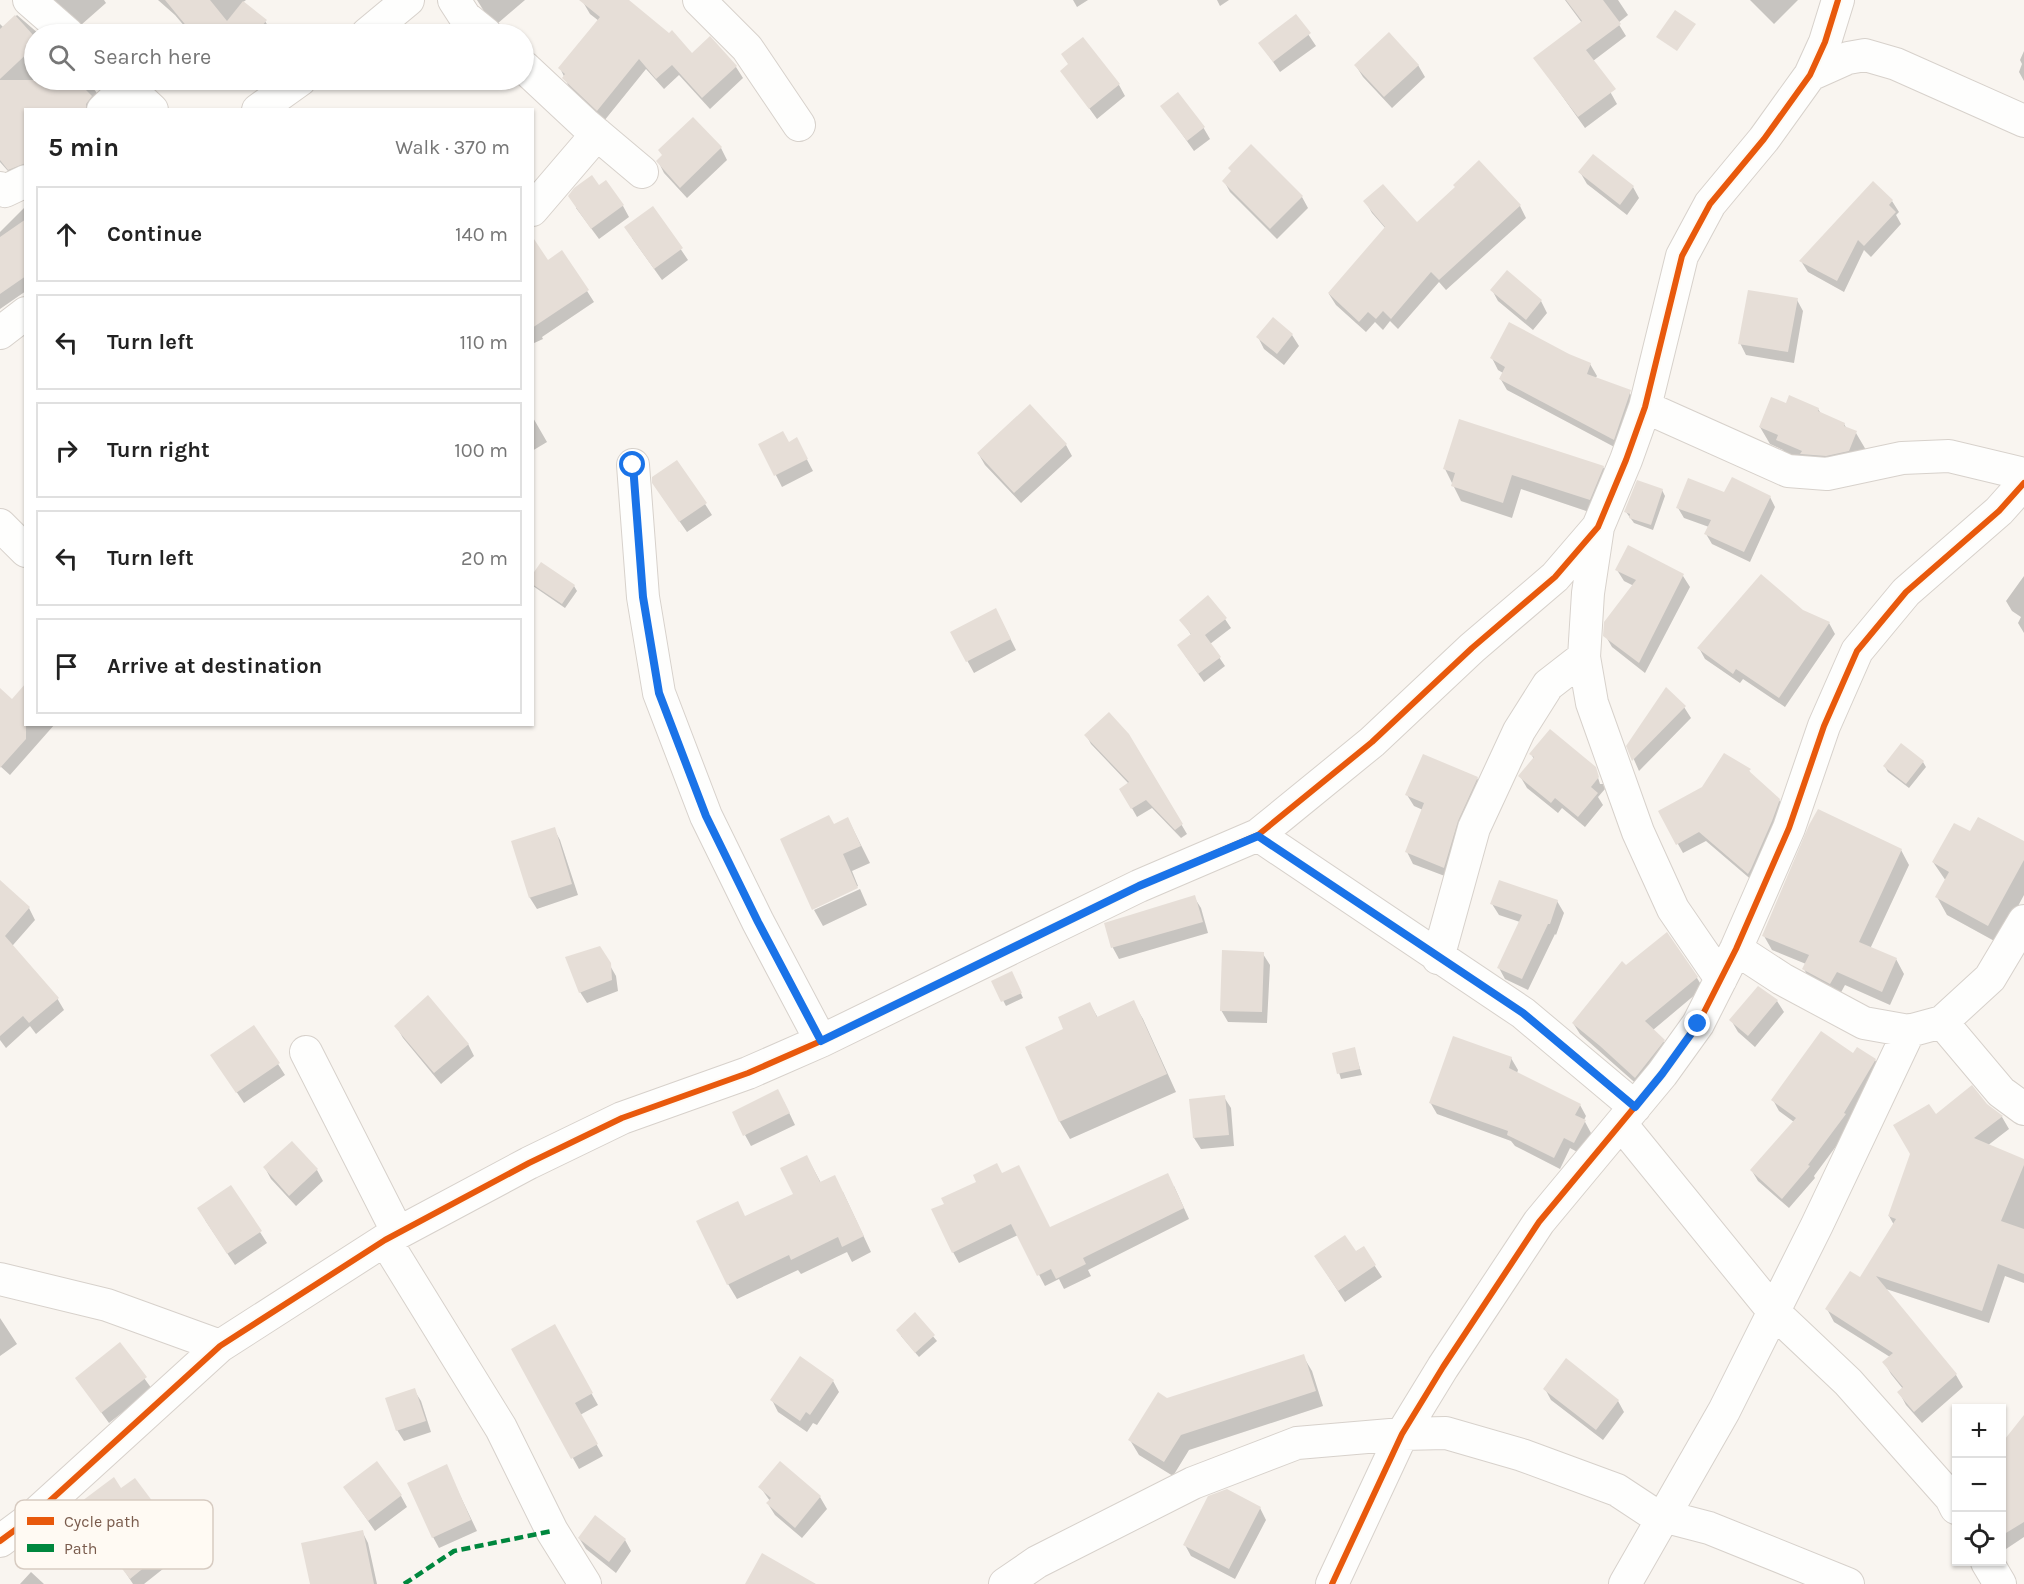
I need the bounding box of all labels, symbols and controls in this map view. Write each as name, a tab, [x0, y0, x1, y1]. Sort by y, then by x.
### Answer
search box	[24, 24, 534, 90]
icon: search	[45, 41, 78, 74]
text: Search here	[93, 44, 211, 70]
text: 5 min	[48, 132, 119, 163]
text: Walk · 370 m	[395, 136, 510, 159]
icon: ahead	[50, 218, 83, 251]
text: Continue	[107, 221, 202, 247]
text: 140 m	[455, 223, 508, 246]
icon: left	[50, 326, 83, 359]
text: Turn left	[107, 329, 194, 355]
text: 110 m	[459, 331, 508, 354]
icon: right	[50, 434, 83, 467]
text: Turn right	[107, 437, 210, 463]
text: 100 m	[454, 439, 508, 462]
route start	[619, 451, 645, 477]
icon: left	[50, 542, 83, 575]
text: Turn left	[107, 545, 194, 571]
text: 20 m	[461, 547, 508, 570]
icon: arrive	[50, 650, 83, 683]
text: Arrive at destination	[107, 653, 322, 679]
route end	[1684, 1010, 1710, 1036]
map controls	[1952, 1404, 2006, 1566]
button: +	[1952, 1404, 2006, 1458]
button: −	[1952, 1458, 2006, 1512]
legend	[15, 1500, 213, 1569]
text: Cycle path	[64, 1512, 140, 1531]
button: locate	[1952, 1512, 2006, 1566]
text: Path	[64, 1539, 97, 1558]

